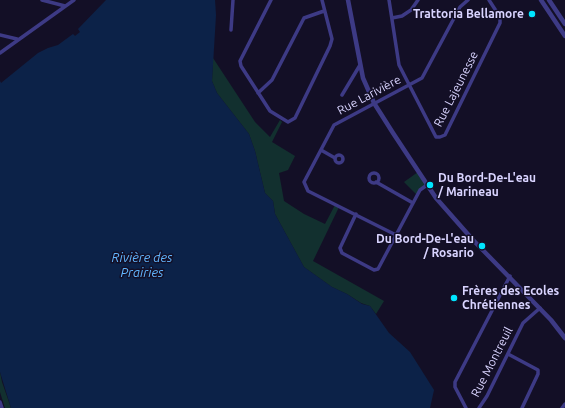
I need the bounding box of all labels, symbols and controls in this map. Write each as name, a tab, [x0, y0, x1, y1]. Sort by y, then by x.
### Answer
place label: Trattoria Bellamore	[413, 7, 524, 21]
marker: Trattoria Bellamore	[527, 9, 537, 19]
street label: Rue Lajeunesse	[431, 49, 481, 129]
street label: Rue Larivière	[335, 72, 403, 118]
place label: Du Bord-De-L'eau / Marineau	[438, 171, 536, 199]
marker: Du Bord-De-L'eau / Marineau	[425, 180, 435, 190]
place label: Du Bord-De-L'eau / Rosario	[376, 232, 474, 260]
marker: Du Bord-De-L'eau / Rosario	[477, 241, 487, 251]
water label: Rivière des Prairies	[112, 250, 172, 281]
place label: Frères des Ecoles Chrétiennes	[462, 284, 559, 312]
marker: Frères des Ecoles Chrétiennes	[449, 293, 459, 303]
street label: Rue Montreuil	[468, 325, 516, 399]

